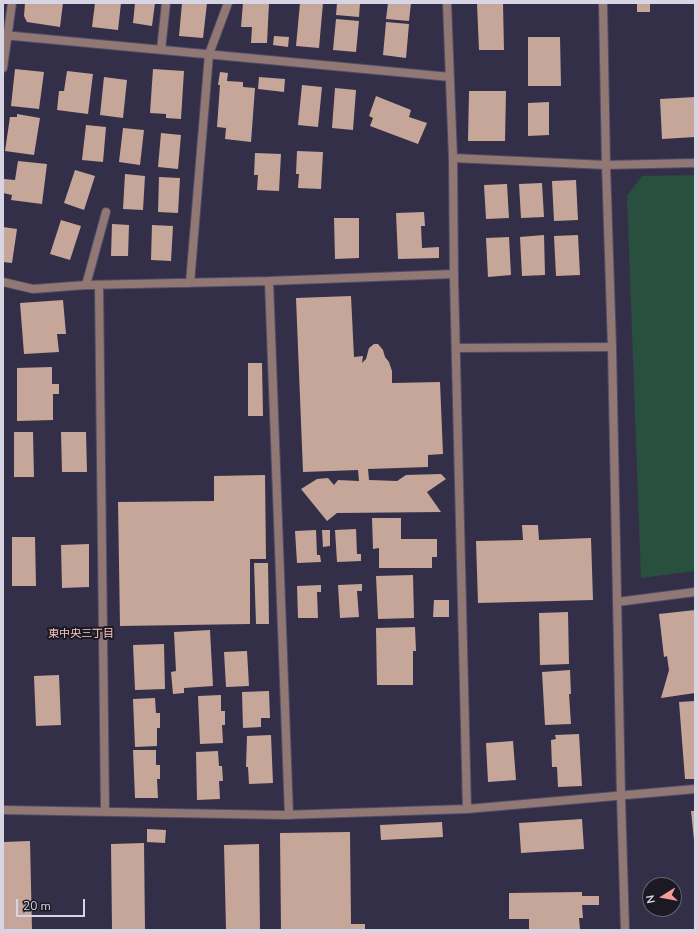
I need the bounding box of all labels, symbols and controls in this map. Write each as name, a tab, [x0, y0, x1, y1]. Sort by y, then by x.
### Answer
district label: 東中央三丁目	[48, 627, 114, 641]
north arrow	[642, 877, 682, 917]
scale bar	[18, 891, 87, 917]
text: N	[643, 894, 659, 905]
text: 20 m	[23, 898, 51, 914]

